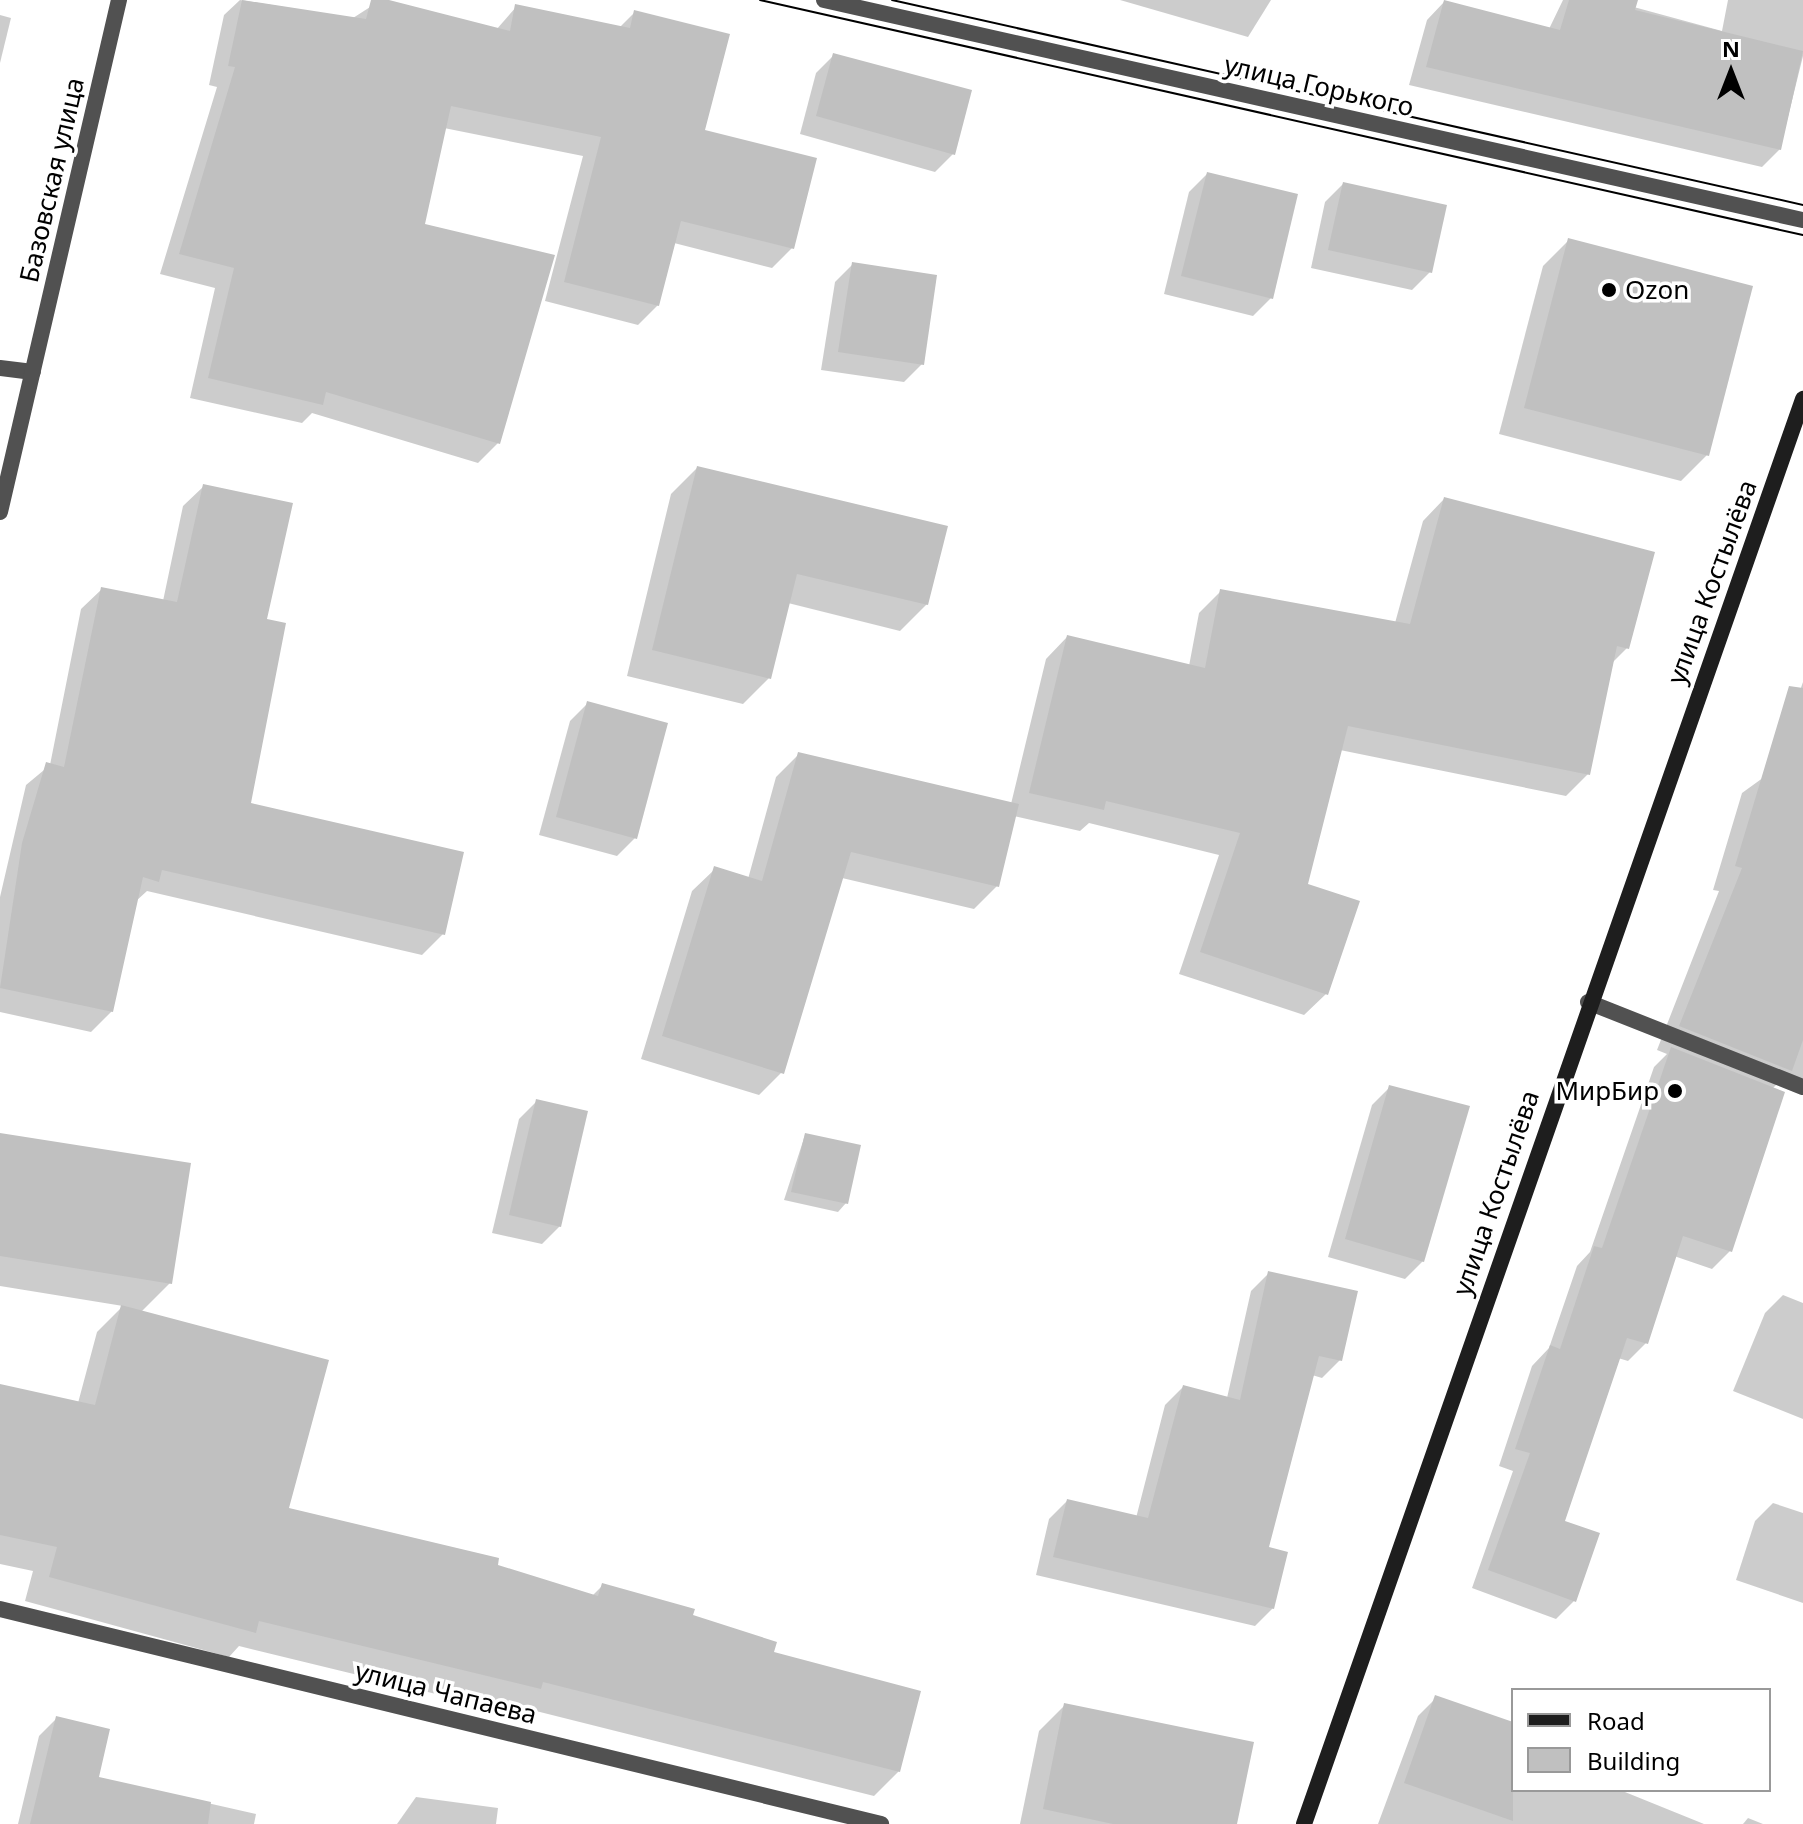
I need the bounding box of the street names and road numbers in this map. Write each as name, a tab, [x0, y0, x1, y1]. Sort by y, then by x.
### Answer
street label: улица Горького	[1221, 49, 1417, 123]
street label: Базовская улица	[13, 75, 91, 285]
street label: улица Костылёва	[1661, 476, 1763, 688]
street label: улица Костылёва	[1446, 1086, 1546, 1300]
street label: улица Чапаева	[352, 1655, 540, 1731]

